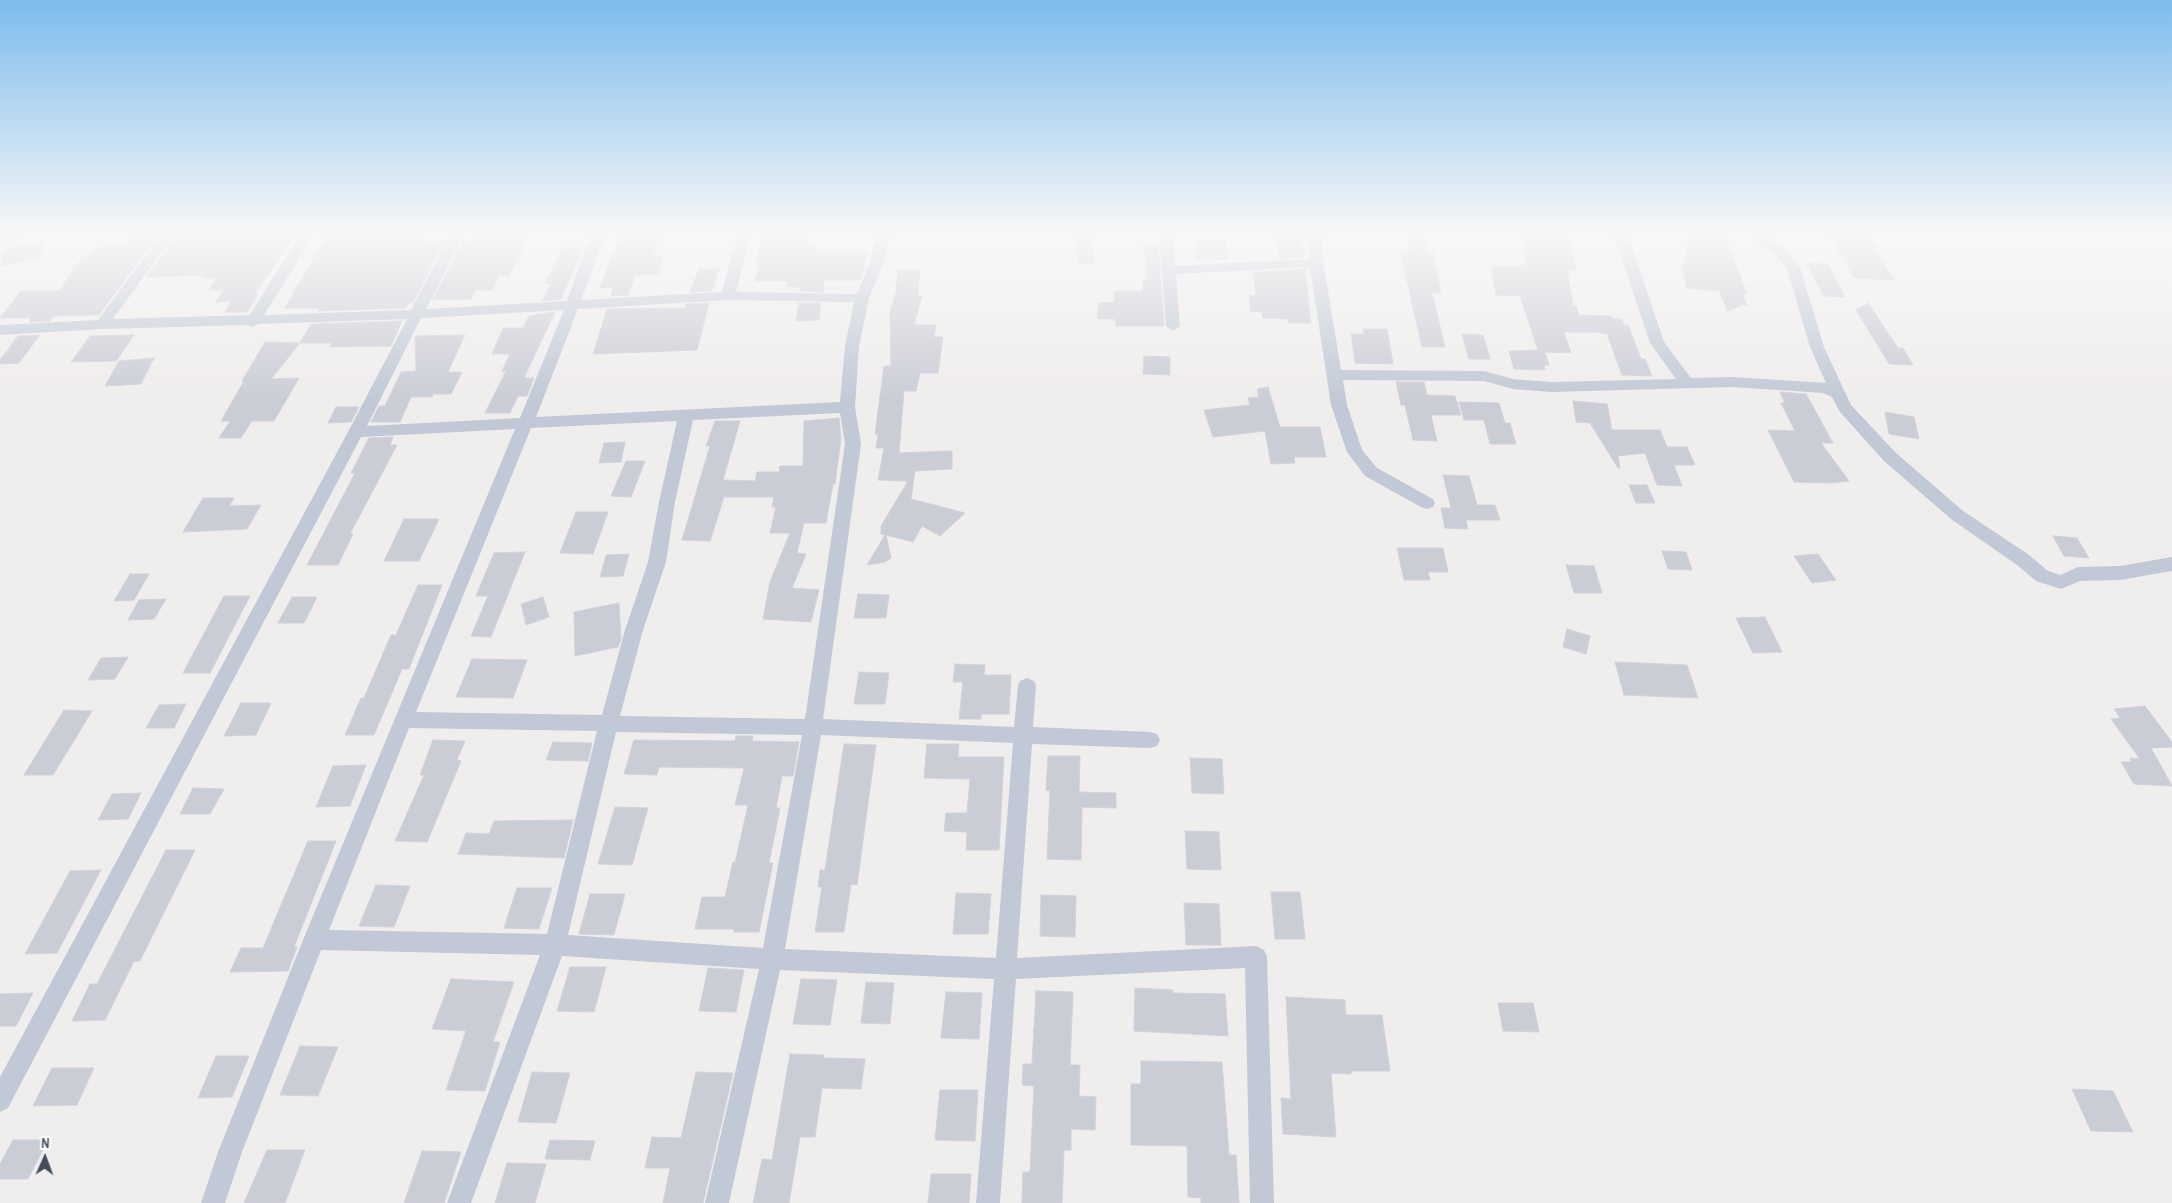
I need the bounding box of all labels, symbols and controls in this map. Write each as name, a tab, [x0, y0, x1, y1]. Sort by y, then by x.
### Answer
north arrow	[20, 1133, 70, 1183]
text: N	[41, 1134, 50, 1152]

